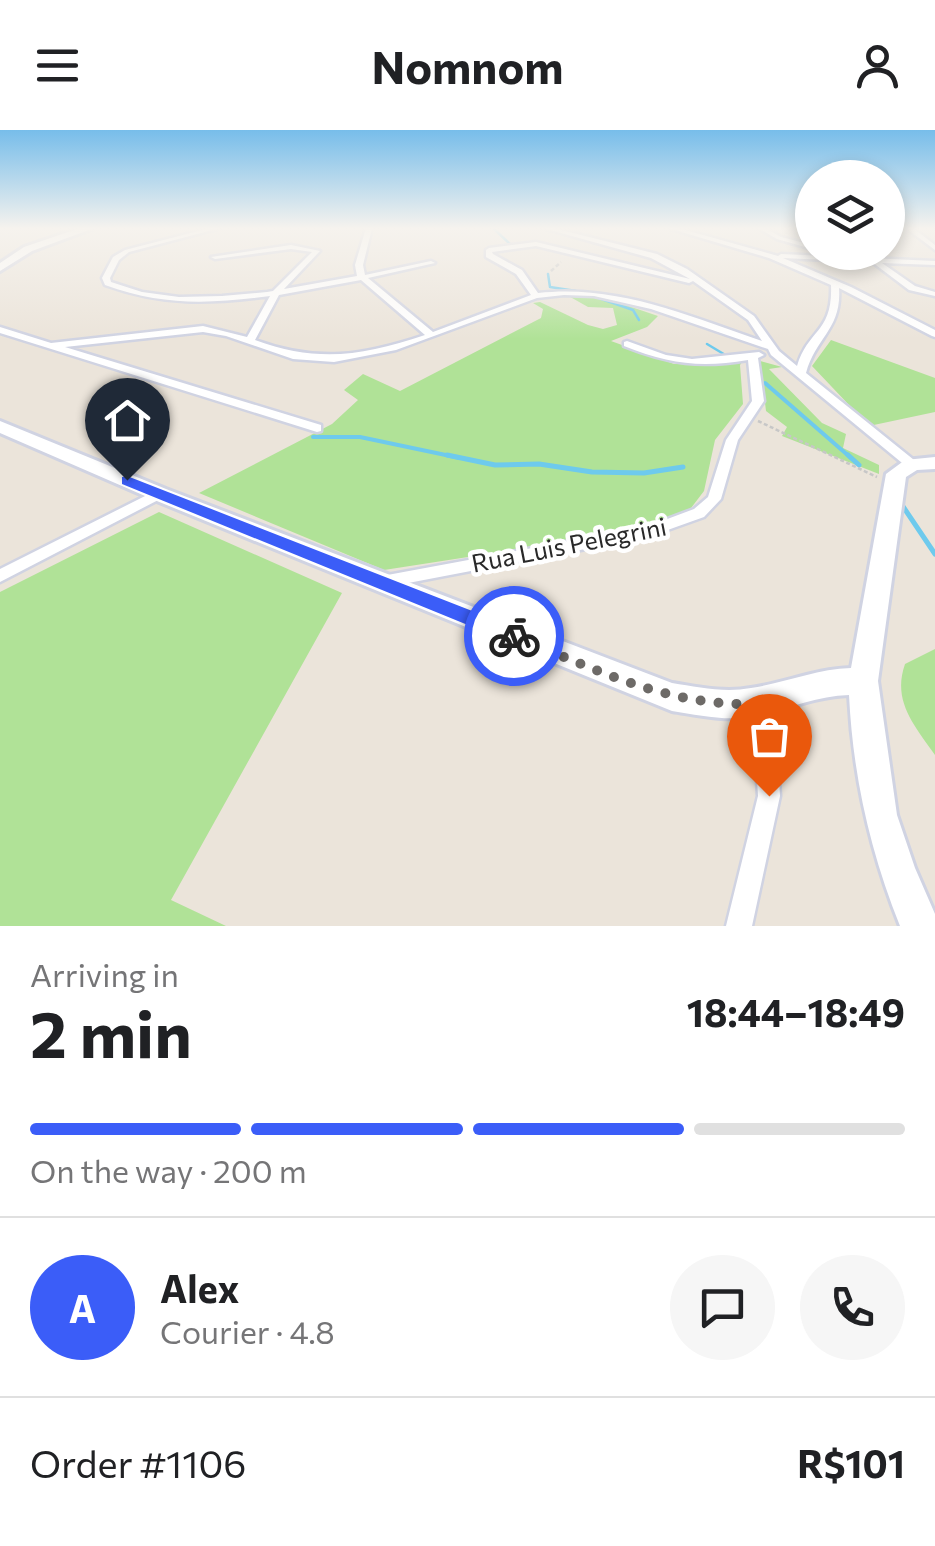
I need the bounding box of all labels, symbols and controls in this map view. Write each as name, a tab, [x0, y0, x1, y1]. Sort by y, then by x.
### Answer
icon: menu	[30, 38, 85, 93]
text: Nomnom	[371, 38, 564, 93]
icon: person	[850, 38, 905, 93]
map controls	[795, 160, 905, 270]
button: layers	[795, 160, 905, 270]
pin	[85, 378, 170, 481]
icon: home	[100, 393, 155, 448]
street label: Rua Luis Pelegrini	[469, 510, 669, 578]
courier	[464, 586, 564, 686]
icon: bike	[487, 609, 542, 664]
pin	[727, 694, 812, 797]
icon: bag	[742, 709, 797, 764]
text: Arriving in	[30, 954, 179, 994]
text: 18:44–18:49	[687, 988, 905, 1035]
text: 2 min	[30, 992, 192, 1071]
text: On the way · 200 m	[30, 1150, 307, 1190]
button: chat	[670, 1255, 775, 1360]
button: phone	[800, 1255, 905, 1360]
text: Alex	[160, 1264, 239, 1311]
text: A	[69, 1284, 96, 1331]
text: Courier · 4.8	[160, 1311, 335, 1351]
text: Order #1106	[30, 1439, 246, 1486]
text: R$101	[797, 1439, 905, 1486]

